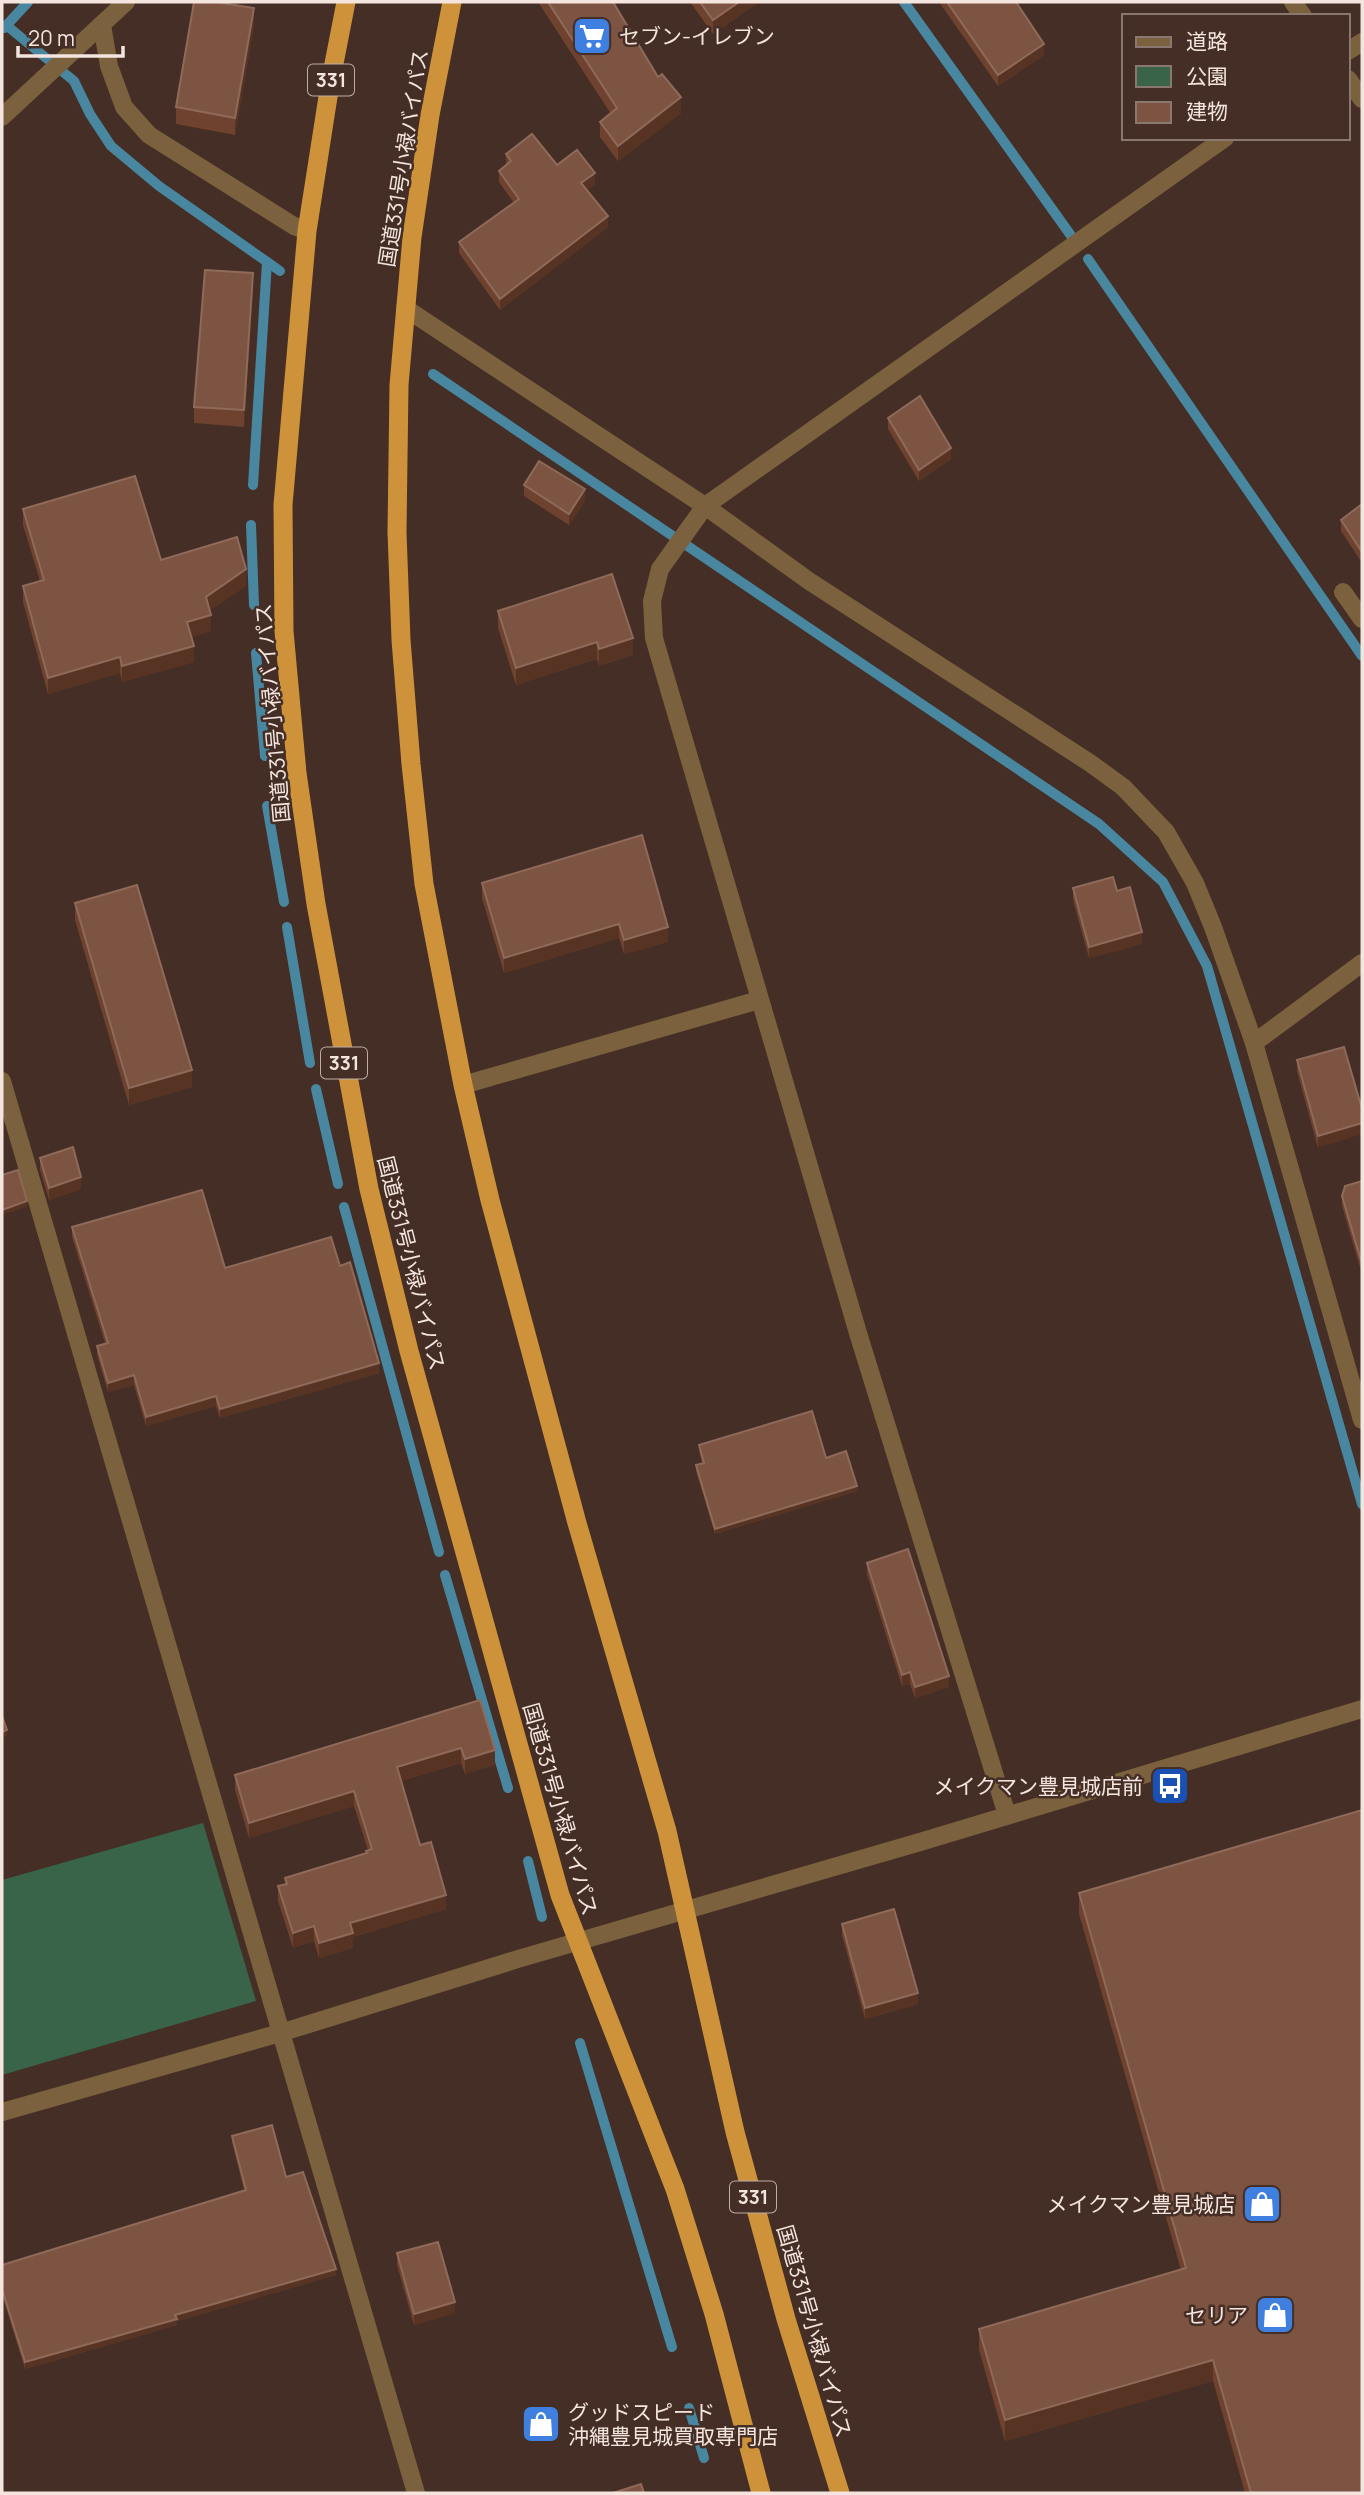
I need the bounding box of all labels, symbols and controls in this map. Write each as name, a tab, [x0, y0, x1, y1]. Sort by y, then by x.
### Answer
scale bar	[18, 14, 122, 58]
legend	[1122, 14, 1350, 140]
supermarket icon: セブン-イレブン	[571, 15, 613, 57]
place label: セブン-イレブン	[619, 22, 775, 50]
text: 20 m	[28, 24, 75, 52]
text: 道路	[1186, 27, 1228, 55]
street label: 国道331号小禄バイパス	[372, 47, 434, 269]
text: 公園	[1186, 62, 1228, 90]
road number: 331	[308, 64, 354, 96]
text: 建物	[1186, 97, 1228, 125]
street label: 国道331号小禄バイパス	[248, 602, 296, 824]
road number: 331	[321, 1048, 367, 1078]
street label: 国道331号小禄バイパス	[372, 1153, 452, 1373]
street label: 国道331号小禄バイパス	[517, 1699, 605, 1919]
bus stop icon: メイクマン豊見城店前	[1149, 1765, 1191, 1807]
place label: メイクマン豊見城店前	[933, 1772, 1143, 1800]
road number: 331	[730, 2182, 776, 2212]
shop icon: メイクマン豊見城店	[1241, 2183, 1283, 2225]
place label: メイクマン豊見城店	[1046, 2190, 1235, 2218]
street label: 国道331号小禄バイパス	[771, 2221, 859, 2441]
shop icon: セリア	[1254, 2294, 1296, 2336]
place label: セリア	[1185, 2301, 1248, 2329]
place label: グッドスピード 沖縄豊見城買取専門店	[568, 2398, 778, 2450]
shop icon: グッドスピード 沖縄豊見城買取専門店	[520, 2403, 562, 2445]

